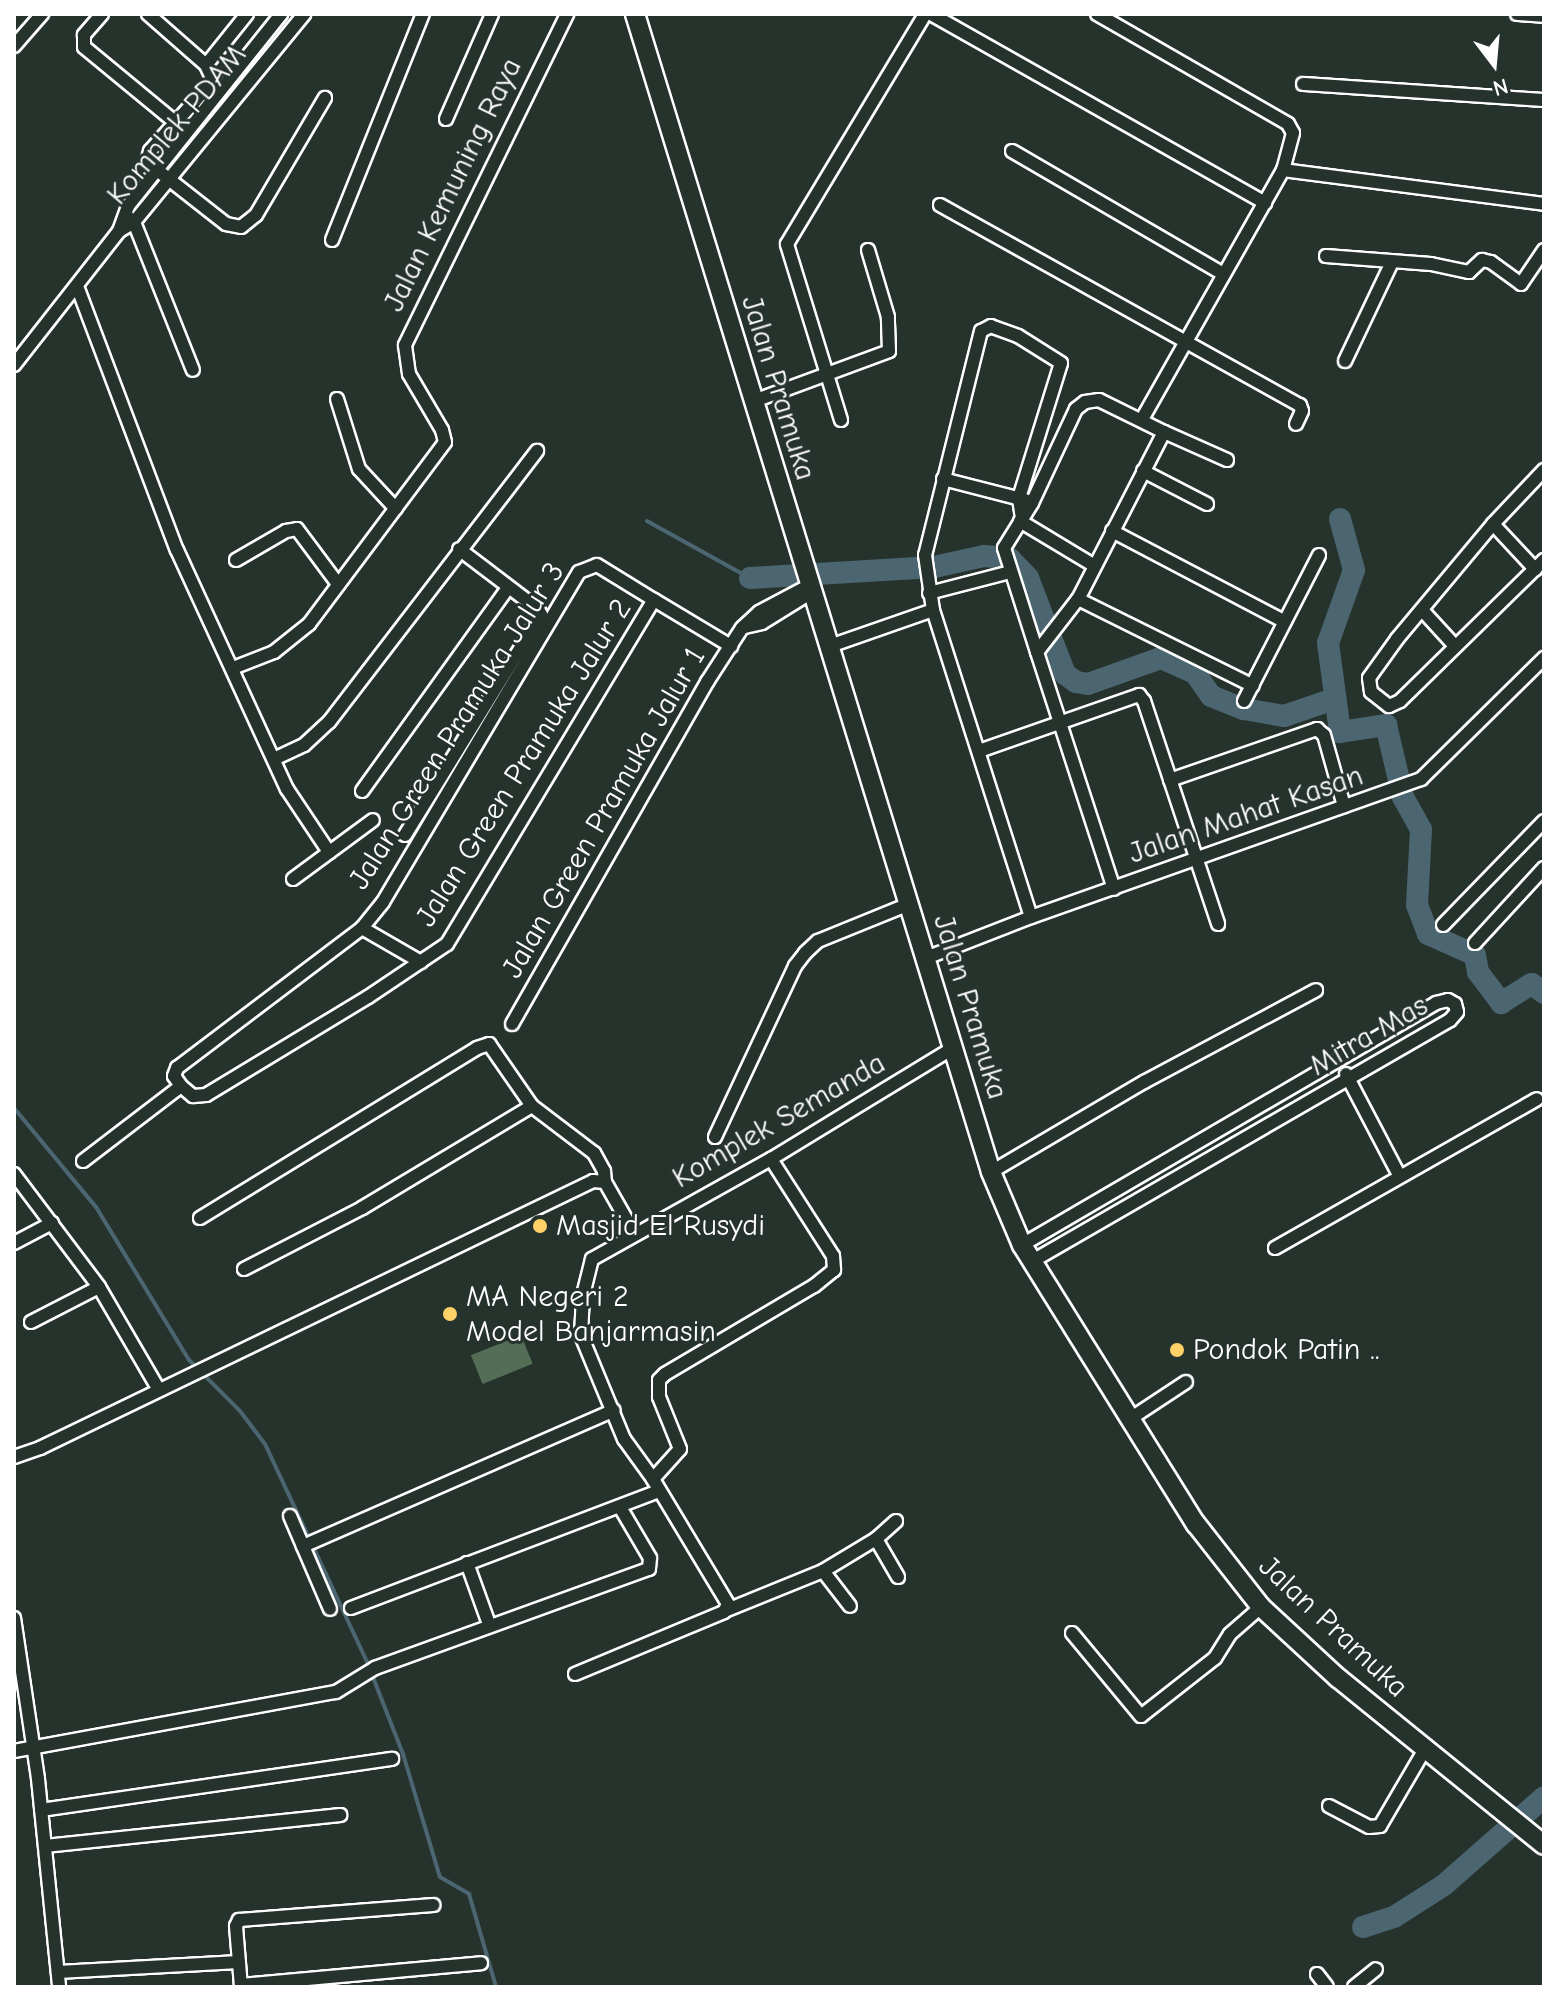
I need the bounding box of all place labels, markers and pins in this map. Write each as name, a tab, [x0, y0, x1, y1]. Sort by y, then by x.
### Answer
place label: Masjid El Rusydi	[556, 1208, 765, 1244]
marker: Masjid El Rusydi	[531, 1217, 549, 1235]
place label: MA Negeri 2 Model Banjarmasin	[466, 1279, 716, 1350]
marker: MA Negeri 2 Model Banjarmasin	[441, 1305, 459, 1323]
place label: Pondok Patin ..	[1193, 1332, 1380, 1368]
marker: Pondok Patin ..	[1168, 1341, 1186, 1359]

